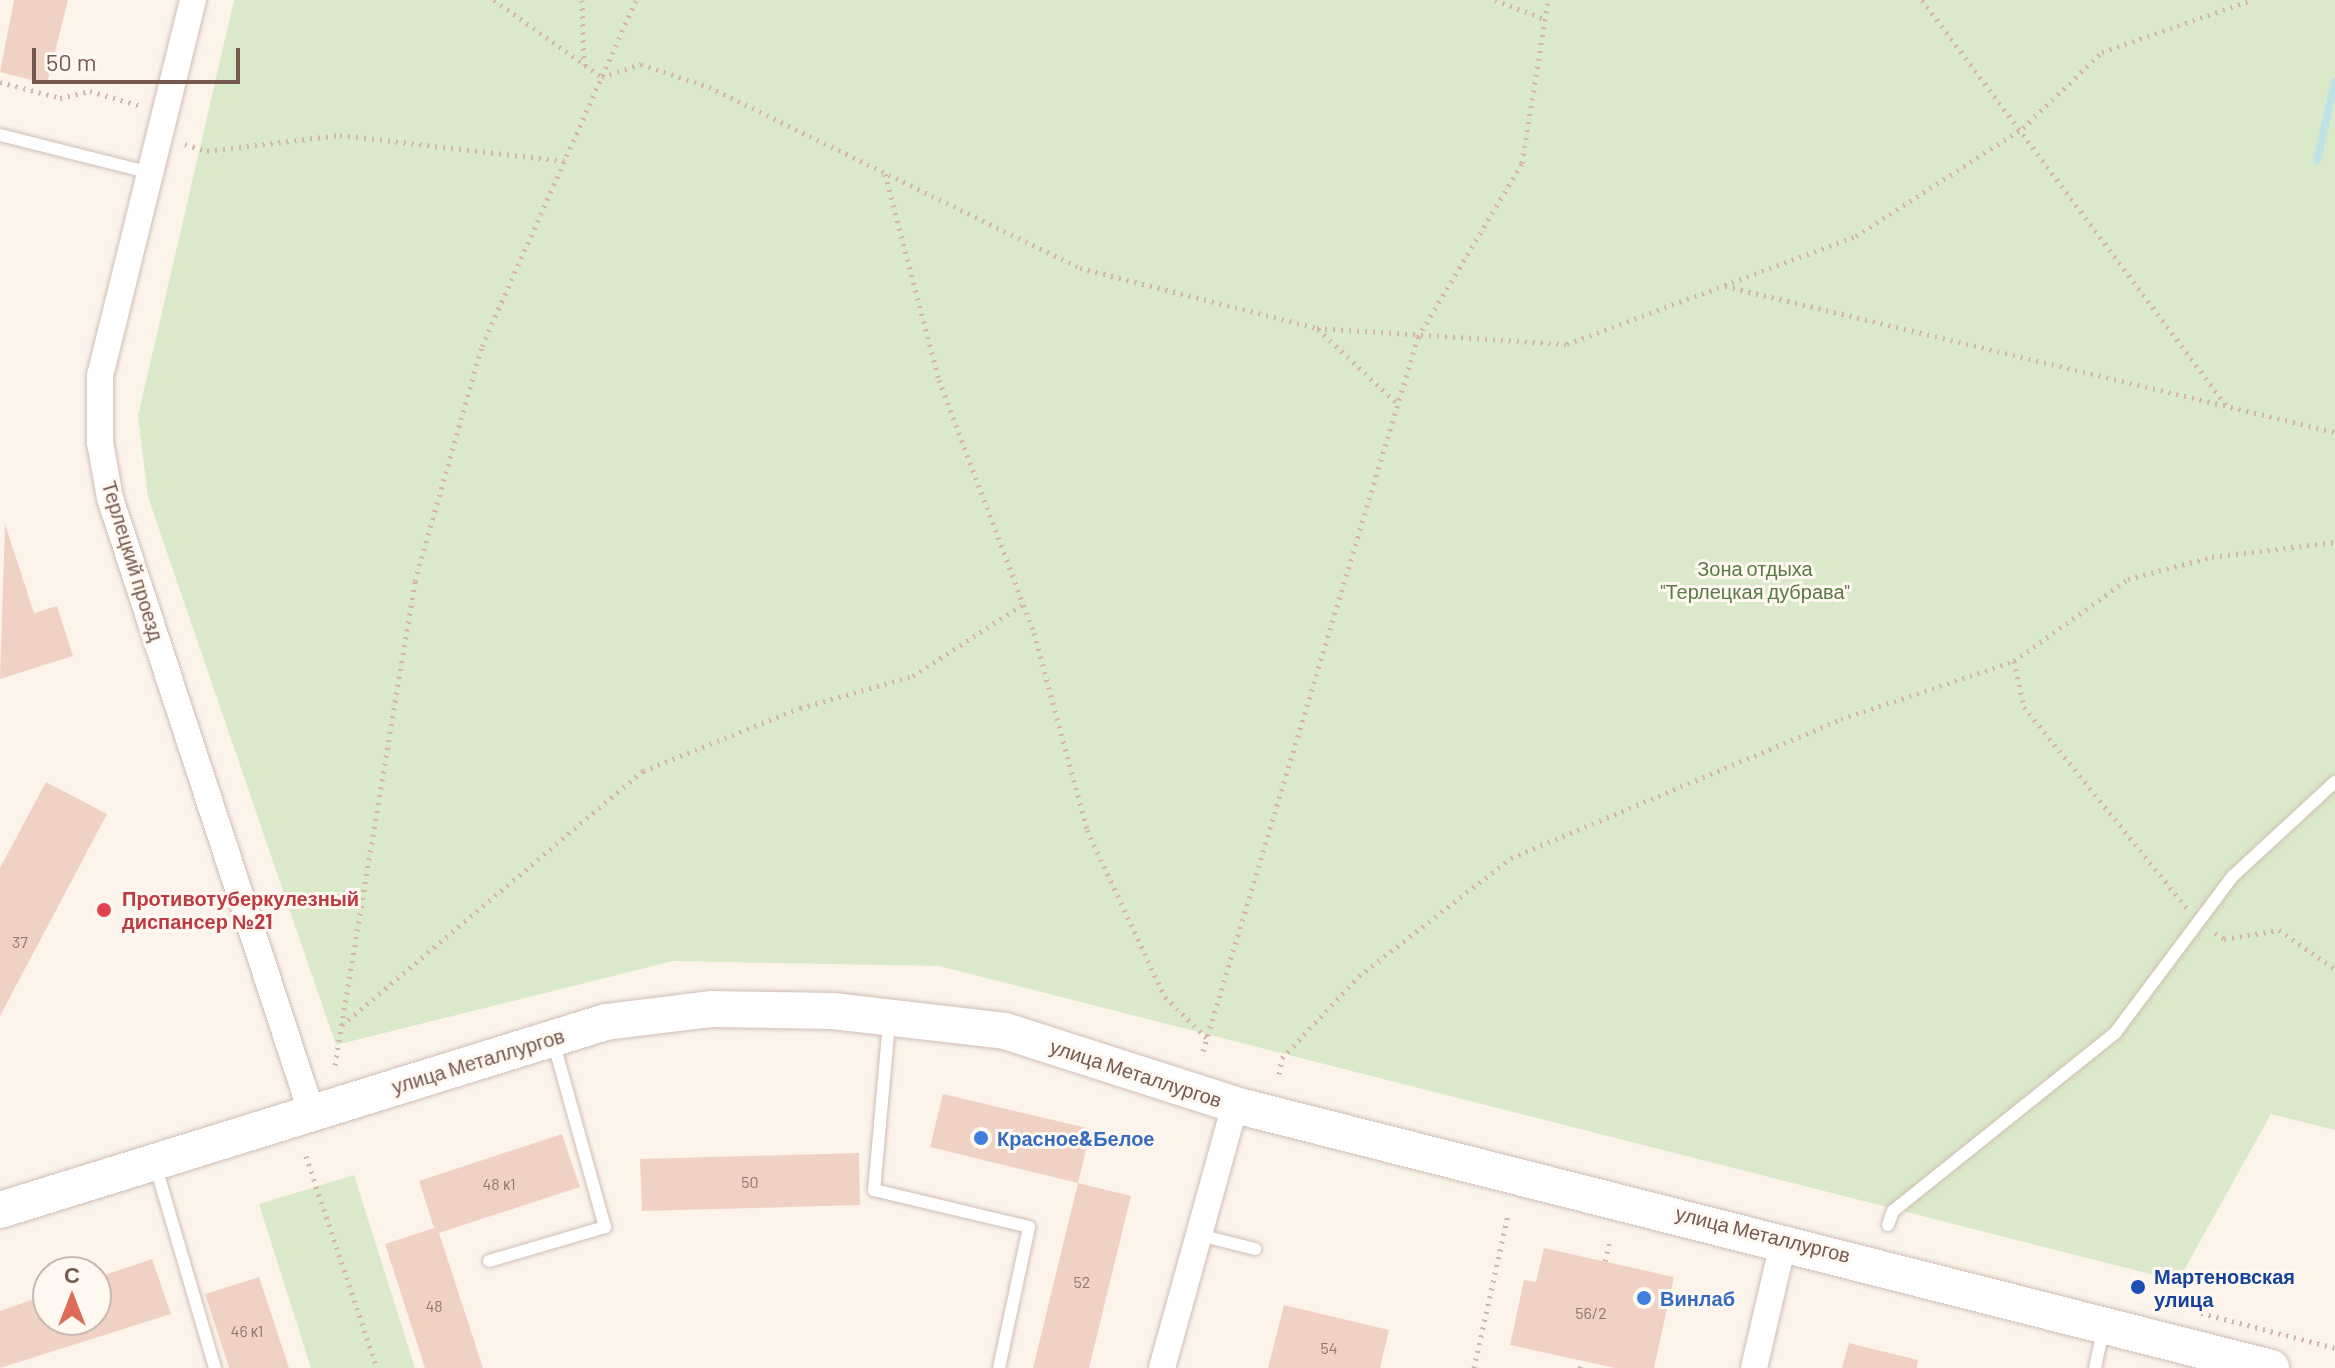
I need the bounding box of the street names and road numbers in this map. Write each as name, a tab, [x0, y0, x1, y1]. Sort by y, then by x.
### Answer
street label: Терлецкий проезд	[97, 478, 169, 644]
street label: улица Металлургов	[389, 1023, 567, 1099]
street label: улица Металлургов	[1047, 1034, 1225, 1112]
street label: улица Металлургов	[1673, 1201, 1853, 1267]

